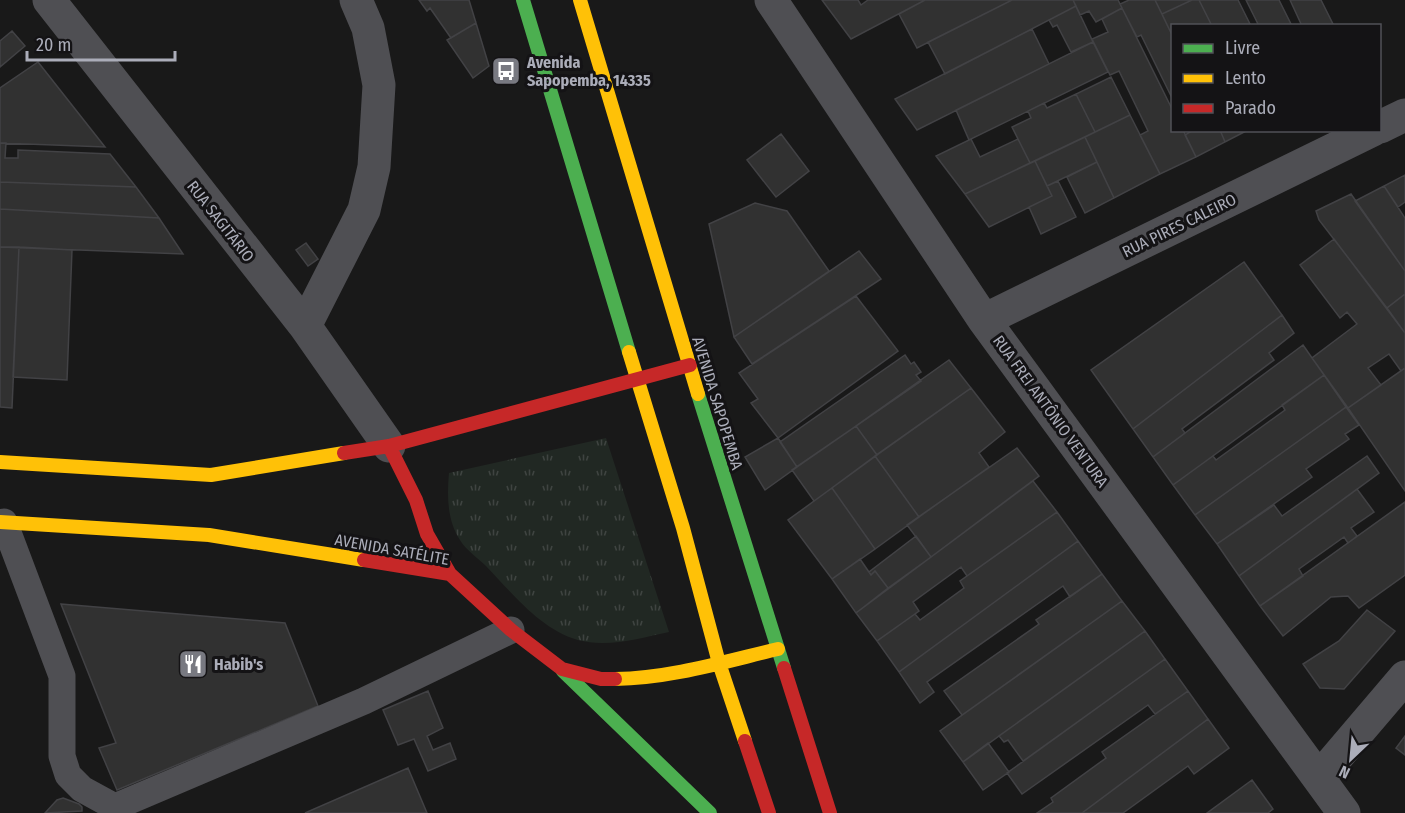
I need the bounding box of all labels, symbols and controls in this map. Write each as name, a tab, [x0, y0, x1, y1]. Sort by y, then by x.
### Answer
scale bar	[27, 24, 176, 62]
legend	[1171, 24, 1381, 132]
text: 20 m	[36, 34, 71, 56]
text: Livre	[1225, 37, 1260, 59]
place label: Avenida Sapopemba, 14335	[526, 53, 651, 90]
bus stop icon: Avenida Sapopemba, 14335	[490, 55, 522, 87]
text: Lento	[1225, 67, 1266, 89]
text: Parado	[1225, 97, 1276, 119]
street label: RUA SAGITÁRIO	[183, 177, 258, 266]
street label: RUA PIRES CALEIRO	[1119, 190, 1239, 261]
street label: RUA FREI ANTÔNIO VENTURA	[989, 331, 1113, 491]
street label: AVENIDA SAPOPEMBA	[688, 334, 747, 472]
street label: AVENIDA SATÉLITE	[333, 530, 451, 569]
restaurant icon: Habib's	[177, 648, 209, 680]
place label: Habib's	[214, 655, 263, 674]
north arrow	[1321, 729, 1381, 789]
text: N	[1336, 761, 1353, 783]

